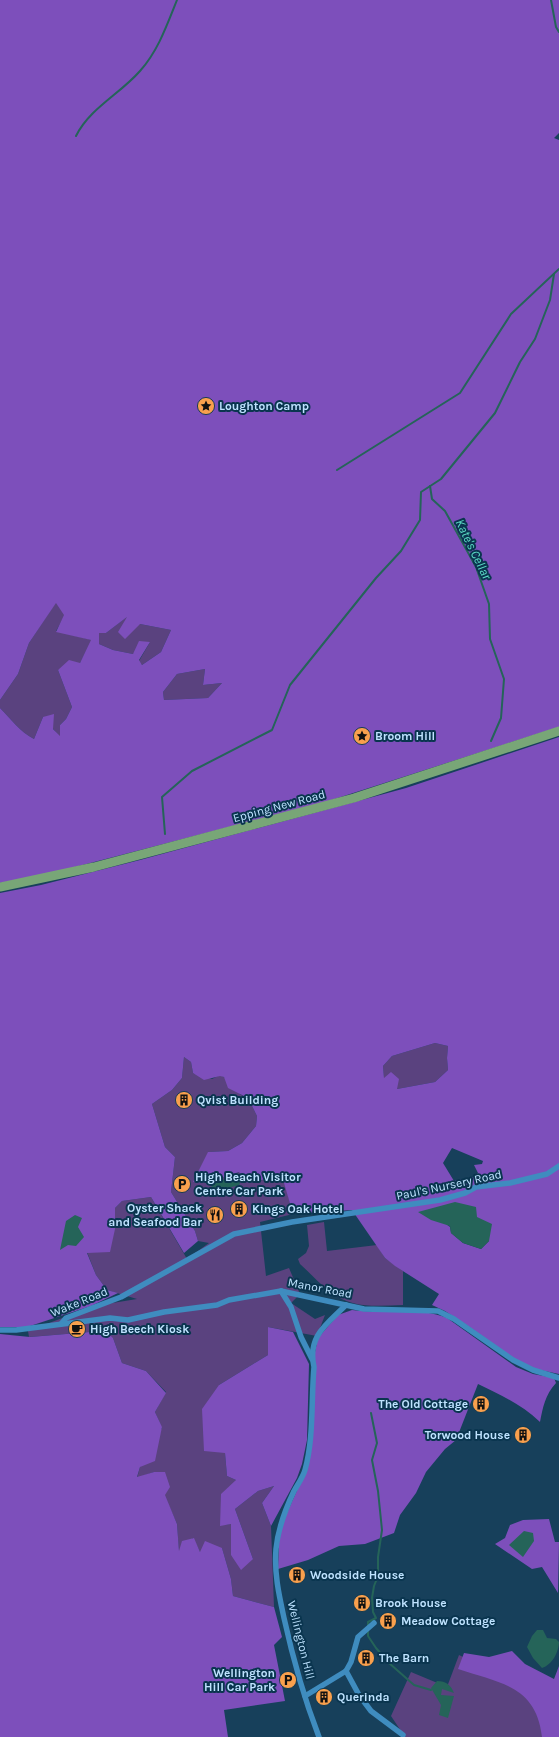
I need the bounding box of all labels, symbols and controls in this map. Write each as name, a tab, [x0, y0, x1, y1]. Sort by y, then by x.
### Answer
place icon: Loughton Camp	[196, 396, 216, 416]
place label: Loughton Camp	[219, 399, 309, 413]
water label: Kate's Cellar	[452, 517, 495, 582]
place icon: Broom Hill	[352, 726, 372, 746]
place label: Broom Hill	[375, 729, 435, 743]
street label: Epping New Road	[231, 787, 327, 825]
building icon: Qvist Building	[174, 1090, 194, 1110]
place label: Qvist Building	[197, 1093, 278, 1107]
street label: Paul's Nursery Road	[395, 1167, 503, 1203]
place label: High Beach Visitor Centre Car Park	[195, 1170, 301, 1198]
parking icon: High Beach Visitor Centre Car Park	[172, 1174, 192, 1194]
building icon: Kings Oak Hotel	[229, 1199, 249, 1219]
place label: Oyster Shack and Seafood Bar	[108, 1201, 202, 1229]
place label: Kings Oak Hotel	[252, 1202, 343, 1216]
restaurant icon: Oyster Shack and Seafood Bar	[205, 1205, 225, 1225]
street label: Manor Road	[287, 1275, 353, 1301]
street label: Wake Road	[48, 1284, 110, 1320]
cafe icon: High Beech Kiosk	[67, 1319, 87, 1339]
place label: High Beech Kiosk	[90, 1322, 189, 1336]
building icon: The Old Cottage	[471, 1394, 491, 1414]
place label: The Old Cottage	[378, 1397, 468, 1411]
building icon: Torwood House	[513, 1425, 533, 1445]
place label: Torwood House	[425, 1428, 510, 1442]
building icon: Woodside House	[287, 1565, 307, 1585]
place label: Woodside House	[310, 1568, 404, 1582]
building icon: Brook House	[352, 1593, 372, 1613]
place label: Brook House	[375, 1596, 447, 1610]
street label: Wellington Hill	[284, 1599, 318, 1681]
building icon: Meadow Cottage	[378, 1611, 398, 1631]
place label: Meadow Cottage	[401, 1614, 495, 1628]
building icon: The Barn	[356, 1648, 376, 1668]
place label: The Barn	[379, 1651, 429, 1665]
place label: Wellington Hill Car Park	[204, 1666, 275, 1694]
parking icon: Wellington Hill Car Park	[278, 1670, 298, 1690]
building icon: Querinda	[314, 1687, 334, 1707]
place label: Querinda	[337, 1690, 390, 1704]

